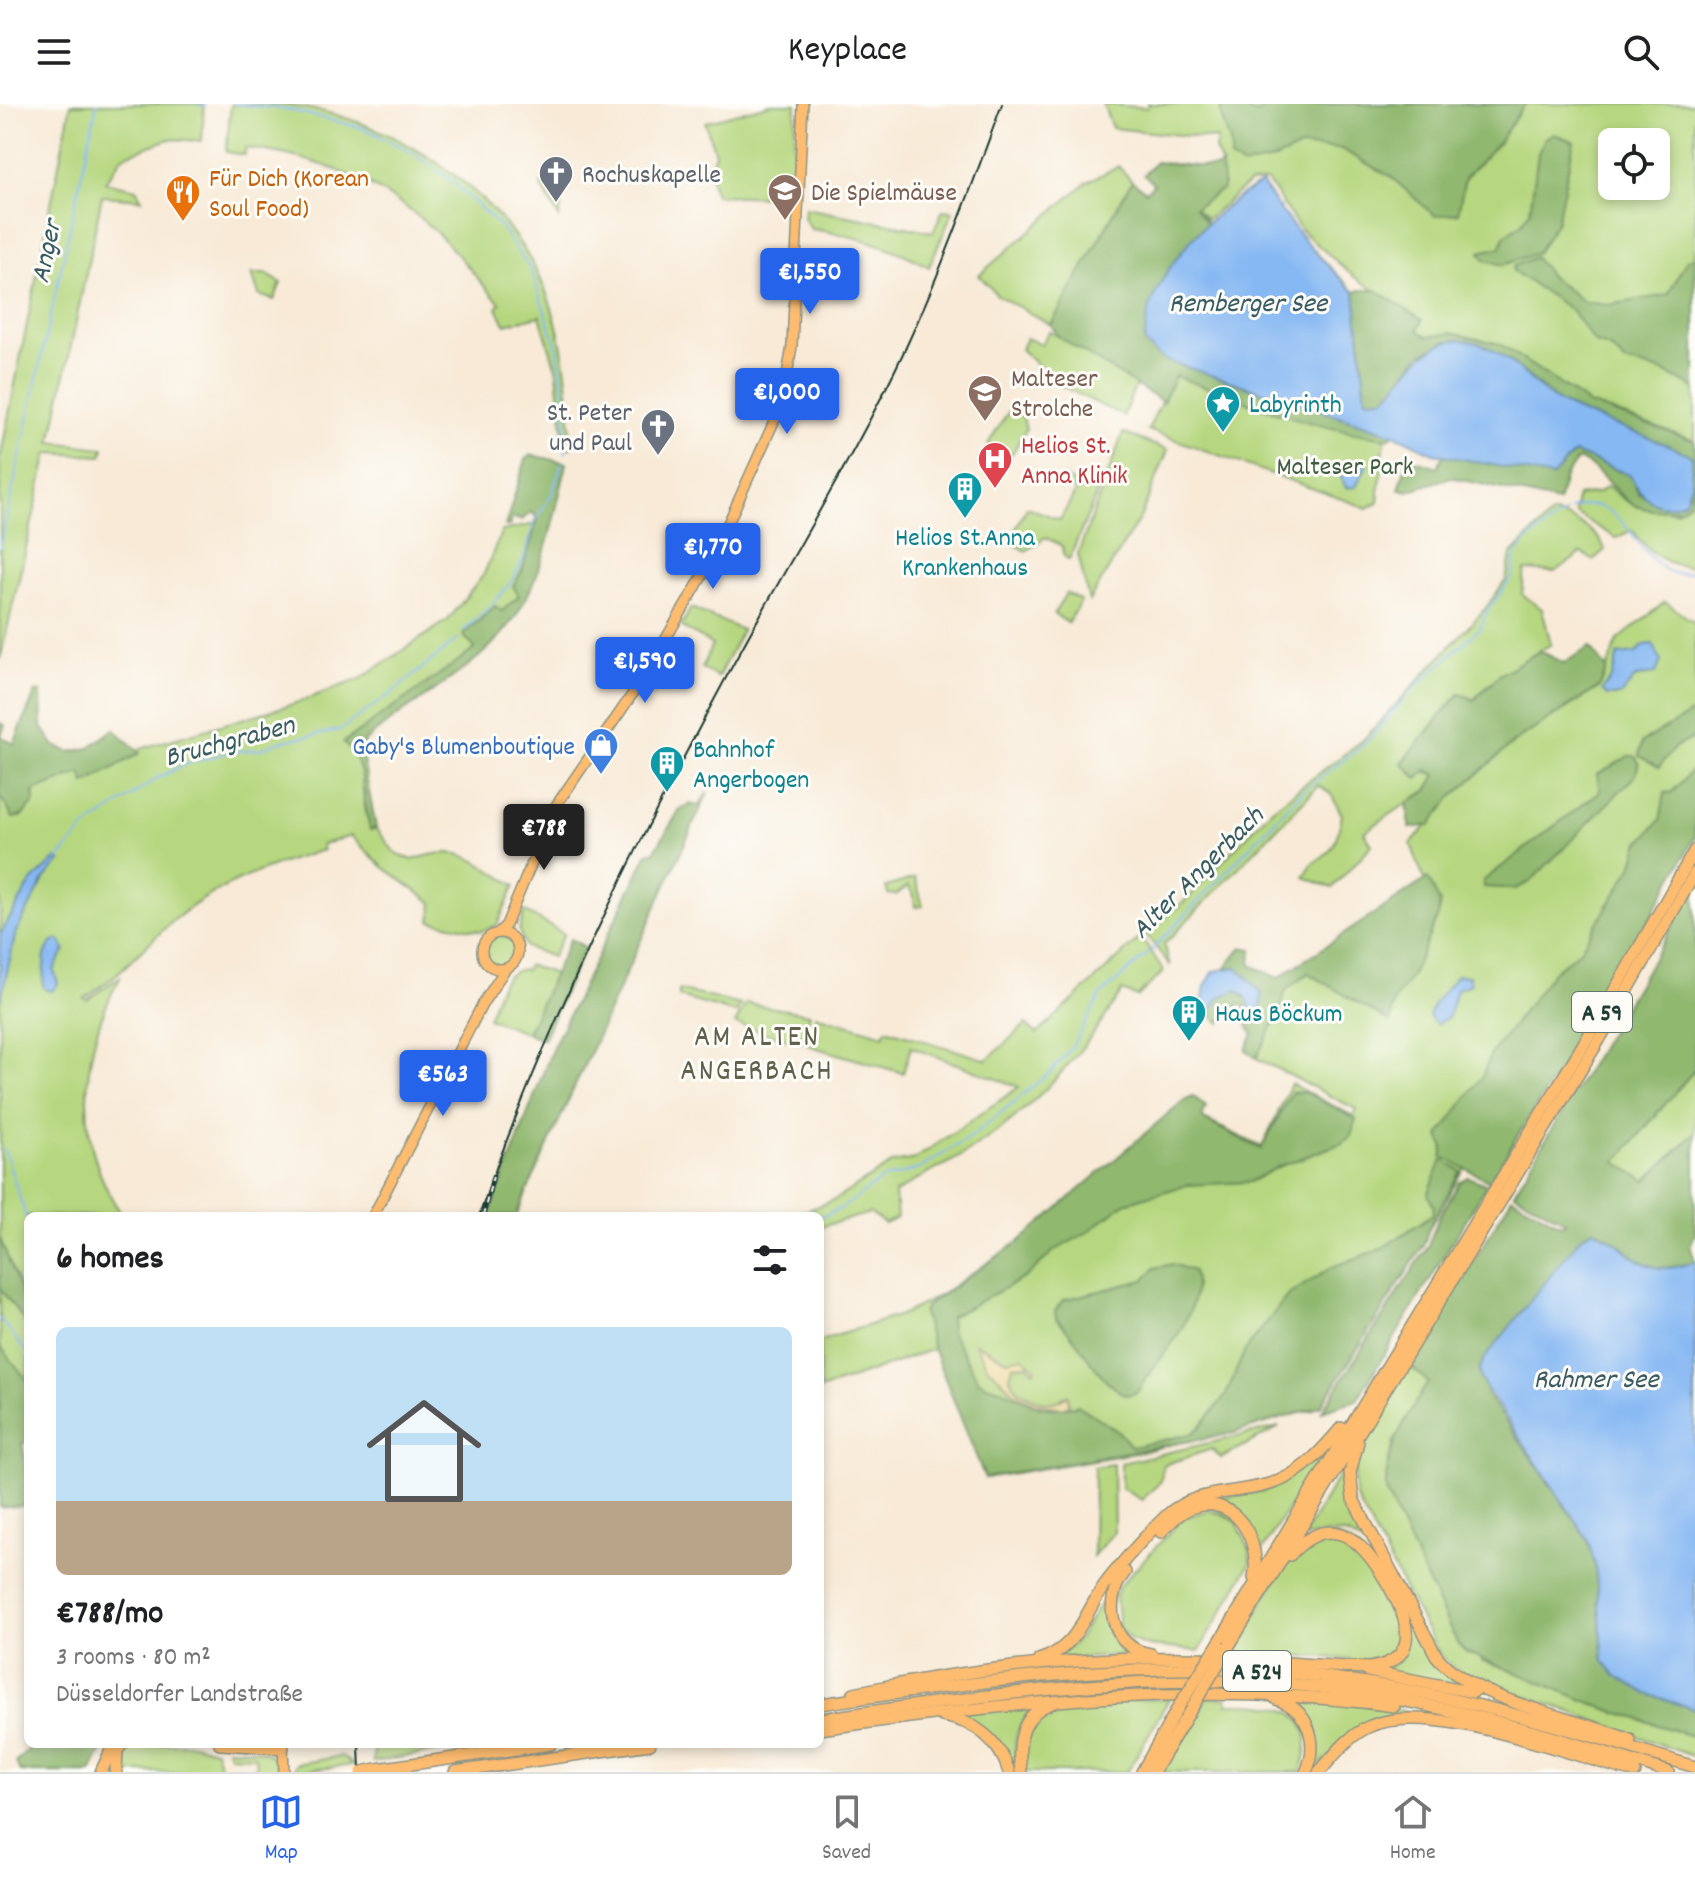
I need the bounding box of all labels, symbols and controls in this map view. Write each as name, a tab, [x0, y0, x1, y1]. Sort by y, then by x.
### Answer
text: Keyplace	[788, 26, 907, 78]
icon: menu	[32, 30, 76, 74]
icon: search	[1619, 30, 1663, 74]
map controls	[1598, 128, 1670, 200]
button: locate	[1598, 128, 1670, 200]
church icon: Rochuskapelle	[537, 154, 575, 204]
place label: Rochuskapelle	[582, 158, 721, 195]
place label: Für Dich (Korean Soul Food)	[209, 162, 369, 229]
school or university icon: Die Spielmäuse	[766, 172, 804, 222]
restaurant icon: Für Dich (Korean Soul Food)	[164, 173, 202, 223]
place label: Die Spielmäuse	[811, 176, 957, 213]
water label: Anger	[23, 213, 76, 287]
pin: €1,550	[745, 248, 875, 316]
text: €1,550	[778, 255, 842, 292]
water label: Remberger See	[1169, 286, 1329, 326]
place label: Malteser Strolche	[1011, 362, 1098, 429]
pin: €1,000	[722, 368, 852, 436]
school or university icon: Malteser Strolche	[966, 373, 1004, 423]
text: €1,000	[753, 375, 821, 412]
place icon: Labyrinth	[1204, 384, 1242, 434]
place label: Labyrinth	[1249, 388, 1342, 425]
place label: St. Peter und Paul	[547, 396, 632, 463]
church icon: St. Peter und Paul	[639, 407, 677, 457]
place label: Helios St. Anna Klinik	[1021, 429, 1128, 496]
hospital icon: Helios St. Anna Klinik	[976, 440, 1014, 490]
park label: Malteser Park	[1277, 450, 1413, 487]
building icon: Helios St.Anna Krankenhaus	[946, 470, 984, 520]
place label: Helios St.Anna Krankenhaus	[895, 521, 1036, 588]
pin: €1,770	[648, 523, 778, 591]
text: €1,770	[683, 530, 743, 567]
pin: €1,590	[580, 637, 710, 705]
text: €1,590	[613, 644, 677, 681]
water label: Bruchgraben	[161, 707, 301, 780]
shop icon: Gaby's Blumenboutique	[582, 726, 620, 776]
place label: Gaby's Blumenboutique	[352, 730, 575, 767]
place label: Bahnhof Angerbogen	[693, 733, 809, 800]
building icon: Bahnhof Angerbogen	[648, 744, 686, 794]
water label: Alter Angerbach	[1124, 798, 1276, 950]
pin: €788	[497, 804, 591, 872]
text: €788	[521, 811, 567, 848]
road number: A 59	[1572, 992, 1632, 1032]
building icon: Haus Böckum	[1170, 993, 1208, 1043]
place label: Haus Böckum	[1215, 997, 1343, 1034]
district label: AM ALTEN ANGERBACH	[680, 1018, 834, 1095]
pin: €563	[396, 1050, 490, 1118]
text: €563	[418, 1057, 468, 1094]
text: 6 homes	[56, 1236, 164, 1285]
icon: filters	[748, 1238, 792, 1282]
water label: Rahmer See	[1534, 1362, 1660, 1402]
icon: home	[352, 1379, 496, 1523]
text: €788/mo	[56, 1591, 163, 1640]
text: 3 rooms · 80 m²	[56, 1640, 211, 1677]
road number: A 524	[1223, 1651, 1291, 1691]
text: Düsseldorfer Landstraße	[56, 1677, 303, 1714]
tab: Map	[259, 1790, 303, 1869]
tab: Saved	[822, 1790, 871, 1869]
tab: Home	[1390, 1790, 1436, 1869]

